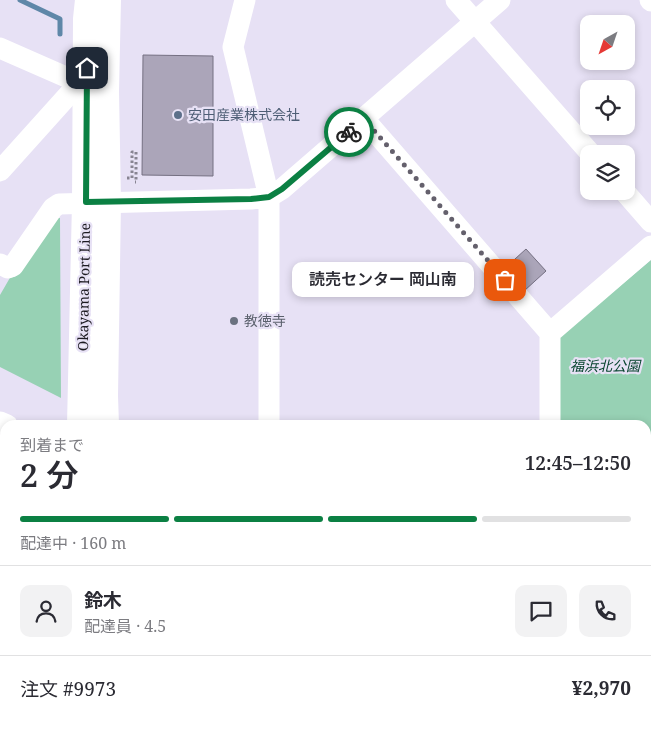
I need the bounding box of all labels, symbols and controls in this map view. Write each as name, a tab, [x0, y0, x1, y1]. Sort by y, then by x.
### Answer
north arrow	[580, 15, 635, 70]
map controls	[580, 15, 635, 200]
pin	[66, 47, 108, 89]
icon: home	[73, 54, 101, 82]
button: locate	[580, 80, 635, 135]
place label: 安田産業株式会社	[188, 105, 300, 124]
courier	[324, 107, 374, 157]
marker: 安田産業株式会社	[172, 109, 184, 121]
icon: bike	[335, 118, 363, 146]
button: layers	[580, 145, 635, 200]
street label: Okayama Port Line	[73, 223, 94, 351]
pin	[484, 259, 526, 301]
callout: 読売センター 岡山南	[292, 262, 475, 298]
icon: bag	[491, 266, 519, 294]
text: 読売センター 岡山南	[309, 268, 457, 290]
place label: 教徳寺	[244, 311, 286, 330]
marker: 教徳寺	[228, 315, 240, 327]
park label: 福浜北公園	[570, 356, 642, 375]
text: 到着まで	[20, 434, 84, 456]
text: 12:45–12:50	[525, 450, 631, 476]
text: 2 分	[20, 453, 78, 496]
text: 配達中 · 160 m	[20, 532, 126, 554]
button: person	[20, 585, 72, 637]
button: chat	[515, 585, 567, 637]
button: phone	[579, 585, 631, 637]
text: 鈴木	[84, 587, 122, 613]
text: 配達員 · 4.5	[84, 615, 166, 637]
text: ¥2,970	[572, 675, 631, 701]
text: 注文 #9973	[20, 676, 116, 702]

